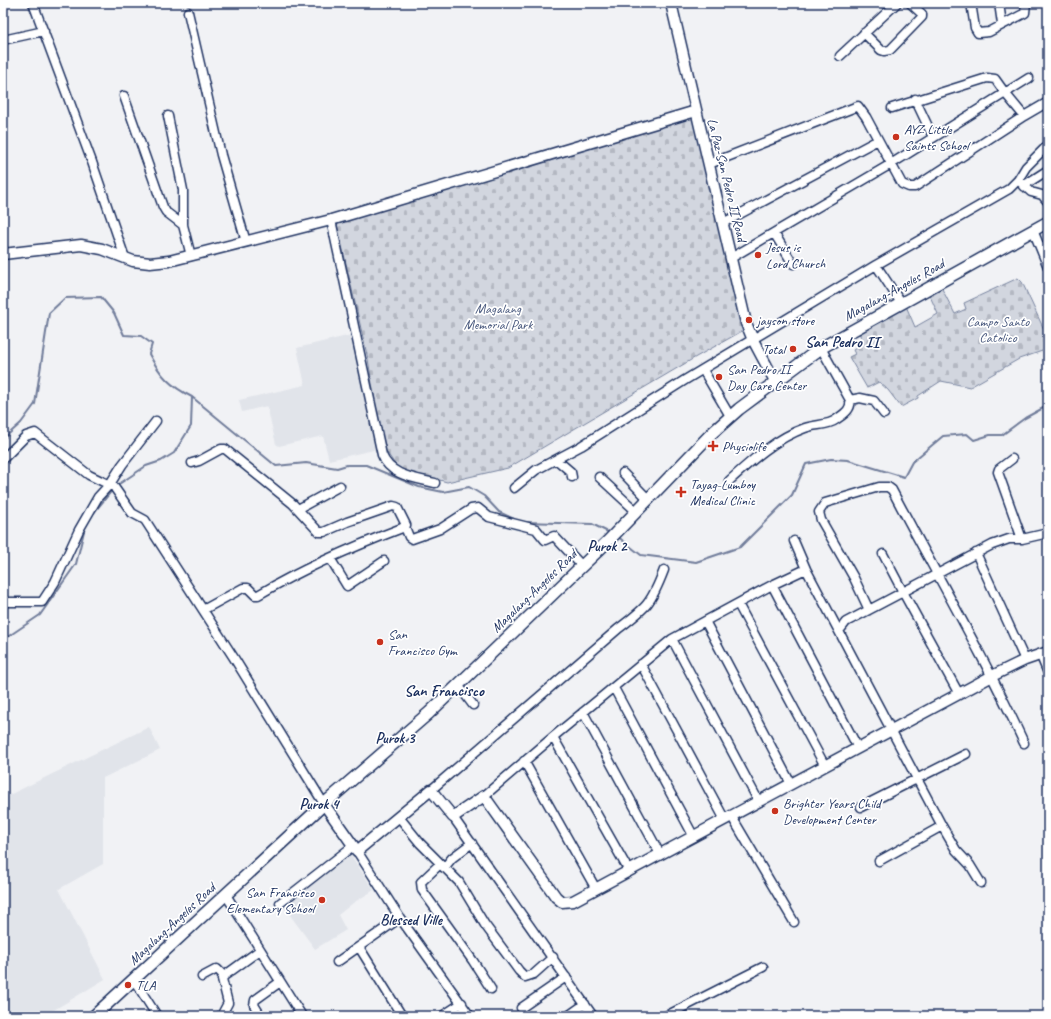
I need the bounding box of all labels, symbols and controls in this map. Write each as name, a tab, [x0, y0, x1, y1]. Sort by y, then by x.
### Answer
street label: La Paz-San Pedro II Road	[703, 117, 751, 246]
place label: AYZ Little Saints School	[904, 121, 971, 154]
marker: AYZ Little Saints School	[891, 132, 901, 142]
place label: Jesus is Lord Church	[765, 239, 826, 272]
marker: Jesus is Lord Church	[753, 250, 763, 260]
street label: Magalang-Angeles Road	[841, 254, 949, 325]
park label: Magalang Memorial Park	[464, 300, 533, 333]
place label: jayson store	[755, 312, 816, 329]
park label: Campo Santo Catolico	[967, 313, 1030, 346]
marker: jayson store	[744, 315, 754, 325]
district label: San Pedro II	[805, 332, 882, 352]
place label: Total	[762, 341, 788, 358]
marker: Total	[788, 344, 798, 354]
place label: San Pedro II Day Care Center	[727, 361, 807, 394]
marker: San Pedro II Day Care Center	[714, 372, 724, 382]
place label: Physiolife	[722, 438, 767, 455]
marker: Physiolife	[707, 440, 719, 452]
place label: Tayag-Lumboy Medical Clinic	[690, 476, 756, 509]
marker: Tayag-Lumboy Medical Clinic	[675, 486, 687, 498]
district label: Purok 2	[588, 537, 628, 556]
street label: Magalang-Angeles Road	[488, 544, 582, 636]
place label: San Francisco Gym	[388, 626, 458, 659]
marker: San Francisco Gym	[375, 637, 385, 647]
district label: San Francisco	[404, 681, 485, 701]
district label: Purok 3	[376, 729, 416, 748]
district label: Purok 4	[300, 795, 341, 814]
place label: Brighter Years Child Development Center	[783, 795, 883, 828]
marker: Brighter Years Child Development Center	[770, 806, 780, 816]
street label: Magalang-Angeles Road	[125, 878, 221, 969]
place label: San Francisco Elementary School	[227, 884, 317, 917]
marker: San Francisco Elementary School	[317, 895, 327, 905]
district label: Blessed Ville	[380, 911, 444, 930]
place label: TLA	[136, 977, 156, 994]
marker: TLA	[123, 980, 133, 990]

